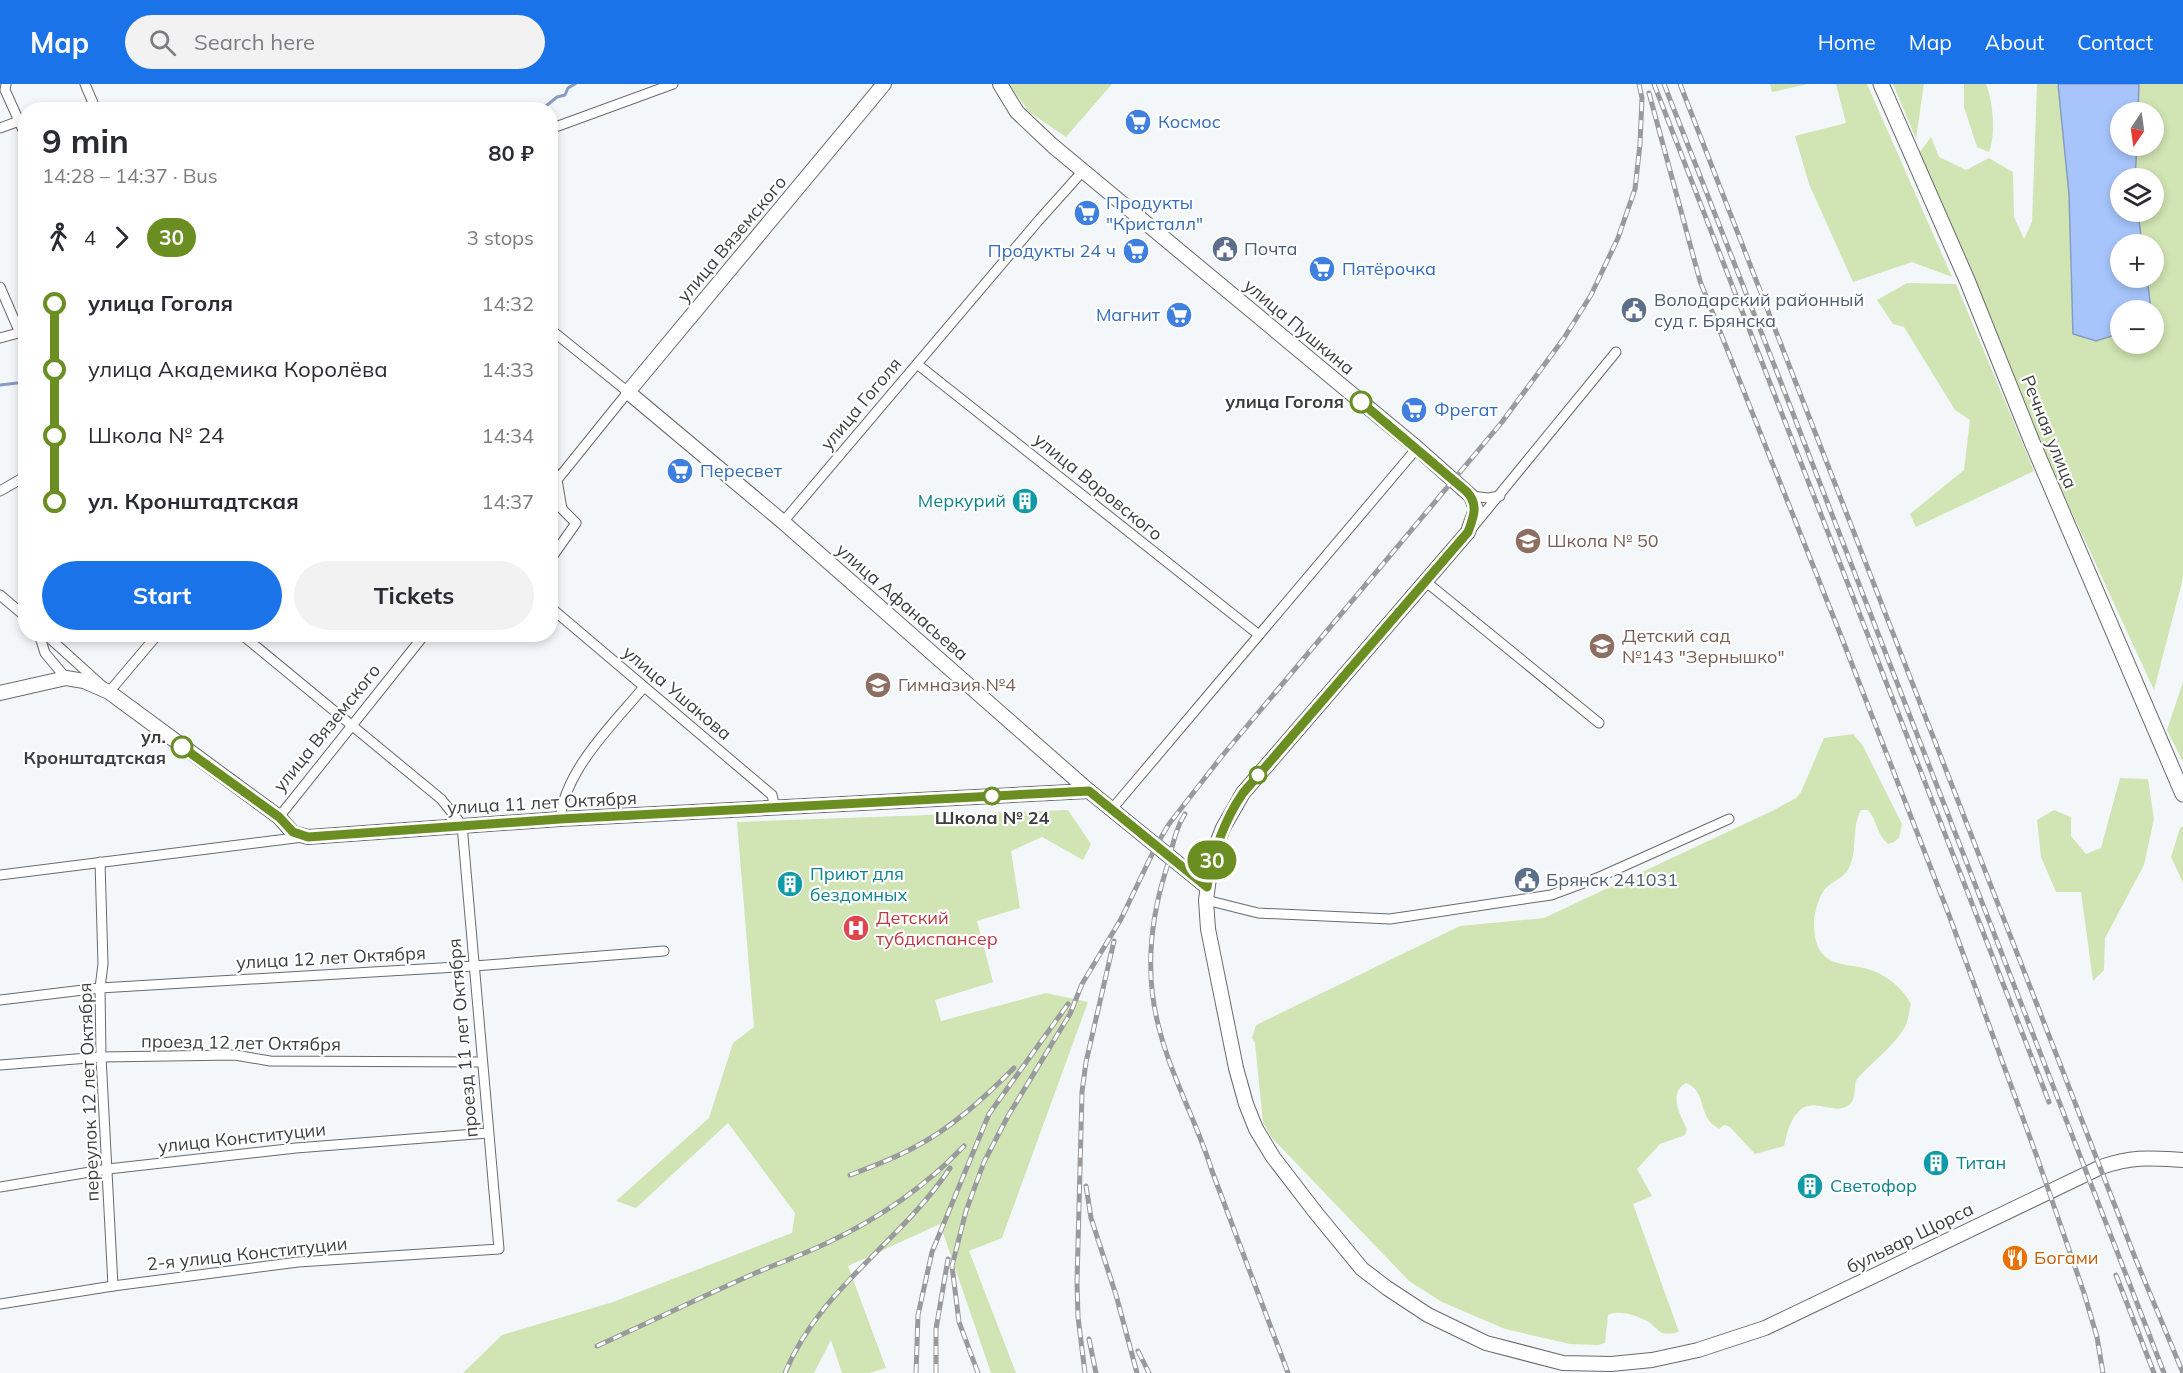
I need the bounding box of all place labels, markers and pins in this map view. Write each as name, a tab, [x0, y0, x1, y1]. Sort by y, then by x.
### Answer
supermarket icon: Космос	[1123, 107, 1153, 137]
place label: Космос	[1158, 110, 1221, 133]
place label: Продукты "Кристалл"	[1106, 191, 1203, 235]
supermarket icon: Продукты "Кристалл"	[1072, 198, 1102, 228]
public building icon: Почта	[1210, 234, 1240, 264]
supermarket icon: Продукты 24 ч	[1121, 236, 1151, 266]
place label: Почта	[1244, 237, 1298, 260]
place label: Продукты 24 ч	[988, 239, 1116, 262]
supermarket icon: Пятёрочка	[1307, 254, 1337, 284]
place label: Пятёрочка	[1342, 257, 1436, 280]
place label: Володарский районный суд г. Брянска	[1654, 288, 1864, 332]
public building icon: Володарский районный суд г. Брянска	[1619, 295, 1649, 325]
supermarket icon: Магнит	[1164, 300, 1194, 330]
place label: Магнит	[1096, 303, 1161, 326]
place label: улица Гоголя	[1225, 390, 1344, 413]
marker: улица Гоголя	[1350, 391, 1372, 413]
supermarket icon: Фрегат	[1399, 395, 1429, 425]
place label: Фрегат	[1434, 398, 1499, 421]
supermarket icon: Пересвет	[665, 456, 695, 486]
place label: Пересвет	[700, 459, 783, 482]
building icon: Меркурий	[1010, 486, 1040, 516]
place label: Меркурий	[918, 489, 1006, 512]
school or university icon: Школа № 50	[1513, 526, 1543, 556]
place label: Школа № 50	[1547, 529, 1659, 552]
place label: Детский сад №143 "Зернышко"	[1622, 624, 1784, 668]
school or university icon: Детский сад №143 "Зернышко"	[1587, 631, 1617, 661]
school or university icon: Гимназия №4	[863, 670, 893, 700]
place label: Гимназия №4	[898, 673, 1016, 696]
place label: ул. Кронштадтская	[23, 725, 166, 769]
marker: ул. Кронштадтская	[171, 736, 193, 758]
unlabelled marker	[1249, 766, 1267, 784]
marker: Школа № 24	[983, 787, 1001, 805]
place label: Школа № 24	[935, 806, 1050, 829]
place label: Приют для бездомных	[810, 862, 907, 906]
public building icon: Брянск 241031	[1512, 865, 1542, 895]
place label: Брянск 241031	[1546, 868, 1678, 891]
building icon: Приют для бездомных	[775, 869, 805, 899]
place label: Детский тубдиспансер	[876, 906, 998, 950]
hospital icon: Детский тубдиспансер	[841, 913, 871, 943]
building icon: Титан	[1921, 1148, 1951, 1178]
place label: Титан	[1956, 1151, 2006, 1174]
building icon: Светофор	[1795, 1171, 1825, 1201]
place label: Светофор	[1830, 1174, 1917, 1197]
restaurant icon: Богами	[2000, 1243, 2030, 1273]
place label: Богами	[2034, 1246, 2098, 1269]

